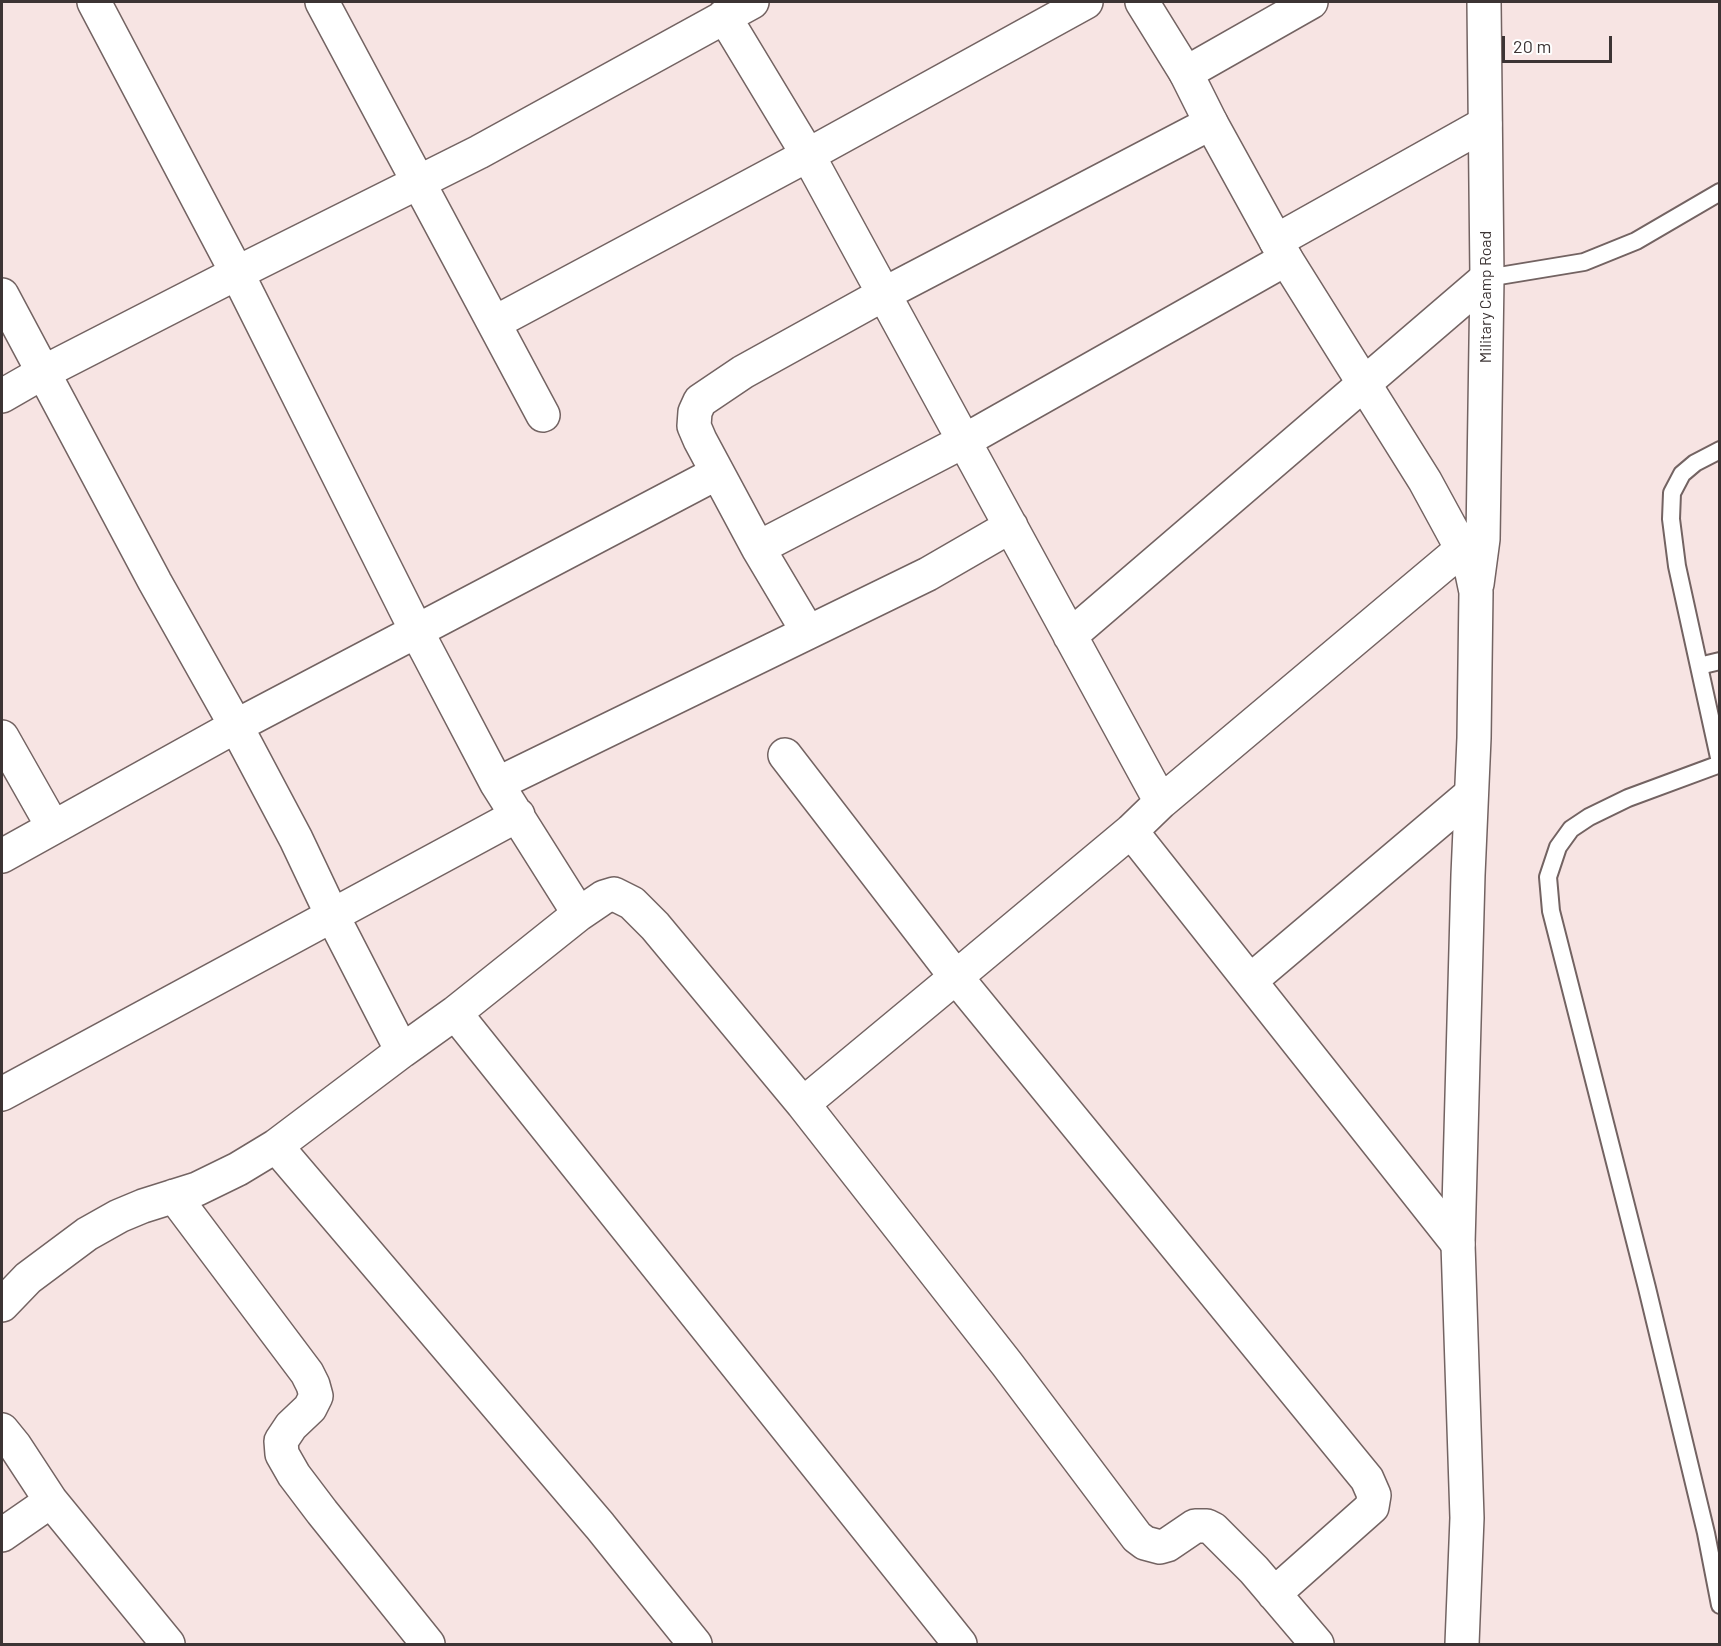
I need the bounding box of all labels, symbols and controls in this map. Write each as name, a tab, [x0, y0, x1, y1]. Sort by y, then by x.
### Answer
scale bar	[1505, 24, 1614, 62]
text: 20 m	[1513, 35, 1551, 57]
street label: Military Camp Road	[1476, 231, 1496, 363]

